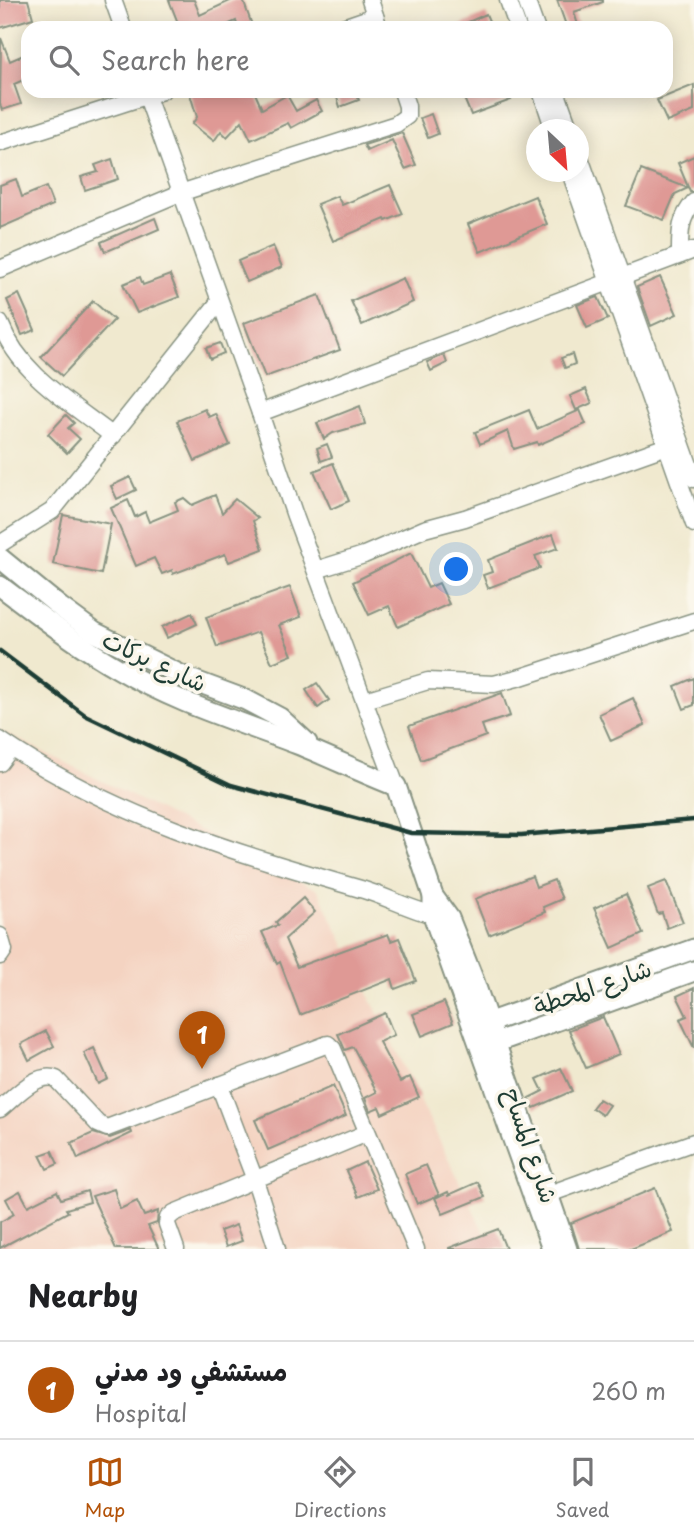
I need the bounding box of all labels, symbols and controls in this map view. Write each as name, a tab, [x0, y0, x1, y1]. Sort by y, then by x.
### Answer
search box	[21, 21, 673, 98]
text: Search here	[101, 40, 250, 79]
icon: search	[45, 41, 83, 79]
north arrow	[526, 119, 589, 182]
your location	[439, 552, 473, 586]
street label: شارع بركات	[97, 620, 213, 701]
street label: شارع المحطة	[528, 949, 656, 1024]
pin: 1	[179, 1011, 225, 1069]
street label: شارع المساح	[494, 1082, 569, 1208]
text: Nearby	[28, 1272, 138, 1317]
text: مستشفي ود مدني	[95, 1351, 287, 1390]
text: 1	[46, 1373, 57, 1408]
text: 260 m	[591, 1373, 666, 1408]
text: Hospital	[95, 1395, 187, 1430]
tab: Map	[85, 1453, 125, 1523]
tab: Directions	[294, 1453, 387, 1523]
tab: Saved	[556, 1453, 609, 1523]

